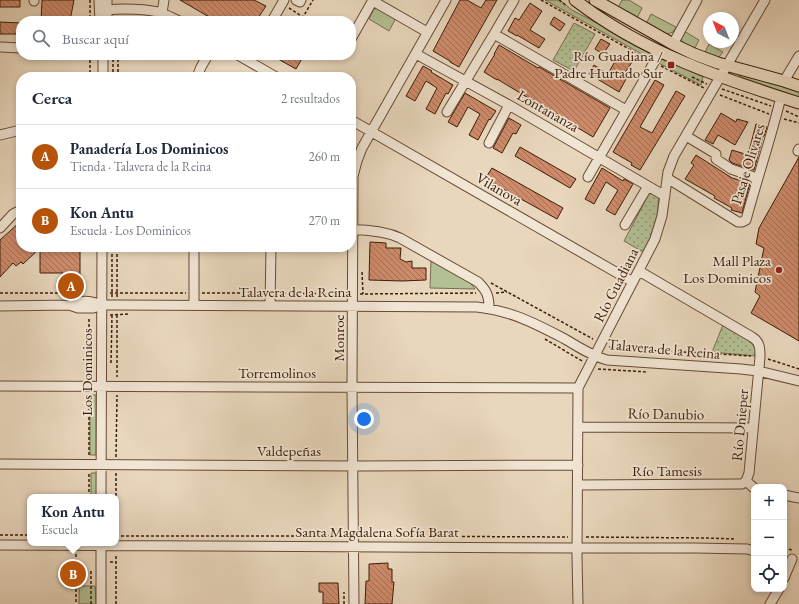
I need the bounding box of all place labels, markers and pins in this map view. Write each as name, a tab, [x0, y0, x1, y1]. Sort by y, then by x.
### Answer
place label: Río Guadiana / Padre Hurtado Sur	[554, 46, 663, 82]
marker: Río Guadiana / Padre Hurtado Sur	[666, 60, 676, 70]
place label: Mall Plaza Los Dominicos	[683, 251, 771, 287]
marker: Mall Plaza Los Dominicos	[774, 265, 784, 275]
pin: A	[58, 271, 84, 301]
pin: B	[60, 559, 86, 589]

